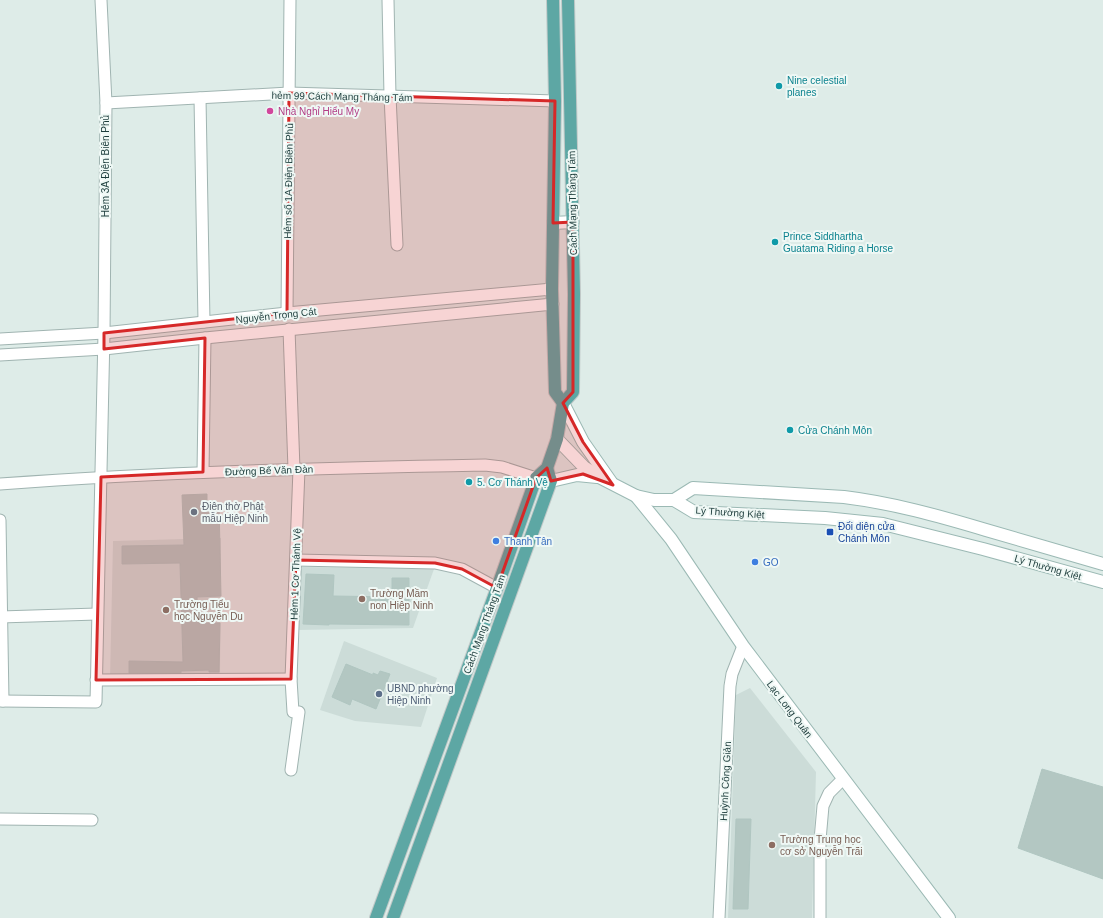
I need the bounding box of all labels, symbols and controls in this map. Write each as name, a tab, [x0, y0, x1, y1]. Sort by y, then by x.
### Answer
place label: Nine celestial planes	[787, 75, 846, 98]
marker: Nine celestial planes	[774, 81, 784, 91]
street label: hẻm 99 Cách Mạng Tháng Tám	[271, 90, 412, 103]
marker: Nhà Nghỉ Hiểu My	[265, 106, 275, 116]
place label: Nhà Nghỉ Hiểu My	[278, 106, 359, 117]
street label: Hẻm 3A Điện Biên Phủ	[100, 115, 111, 217]
street label: Hẻm số 1A Điện Biên Phủ	[282, 123, 295, 239]
street label: Cách Mạng Tháng Tám	[566, 151, 579, 255]
place label: Prince Siddhartha Guatama Riding a Horse	[783, 231, 893, 254]
marker: Prince Siddhartha Guatama Riding a Horse	[770, 237, 780, 247]
street label: Nguyễn Trọng Cát	[235, 305, 317, 325]
marker: Cửa Chánh Môn	[785, 425, 795, 435]
place label: Cửa Chánh Môn	[798, 425, 872, 436]
street label: Đường Bế Văn Đàn	[225, 463, 313, 478]
marker: 5. Cơ Thánh Vệ	[464, 477, 474, 487]
place label: 5. Cơ Thánh Vệ	[477, 477, 548, 488]
place label: Điện thờ Phật mẫu Hiệp Ninh	[202, 501, 268, 524]
street label: Lý Thường Kiệt	[695, 505, 765, 520]
marker: Điện thờ Phật mẫu Hiệp Ninh	[189, 507, 199, 517]
place label: Đối diện cửa Chánh Môn	[838, 521, 895, 544]
street label: Hẻm 1 Cơ Thánh Vệ	[288, 527, 303, 620]
marker: Đối diện cửa Chánh Môn	[825, 527, 835, 537]
marker: Thanh Tân	[491, 536, 501, 546]
place label: Thanh Tân	[504, 536, 552, 547]
street label: Lý Thường Kiệt	[1013, 553, 1083, 582]
marker: GO	[750, 557, 760, 567]
place label: GO	[763, 557, 779, 568]
street label: Cách Mạng Tháng Tám	[461, 573, 508, 675]
place label: Trường Mầm non Hiệp Ninh	[370, 588, 433, 611]
marker: Trường Mầm non Hiệp Ninh	[357, 594, 367, 604]
place label: Trường Tiểu học Nguyễn Du	[174, 599, 243, 622]
marker: Trường Tiểu học Nguyễn Du	[161, 605, 171, 615]
street label: Lạc Long Quân	[765, 679, 815, 740]
place label: UBND phường Hiệp Ninh	[387, 683, 454, 706]
marker: UBND phường Hiệp Ninh	[374, 689, 384, 699]
street label: Huỳnh Công Giản	[718, 741, 733, 821]
place label: Trường Trung học cơ sở Nguyễn Trãi	[780, 834, 863, 857]
marker: Trường Trung học cơ sở Nguyễn Trãi	[767, 840, 777, 850]

